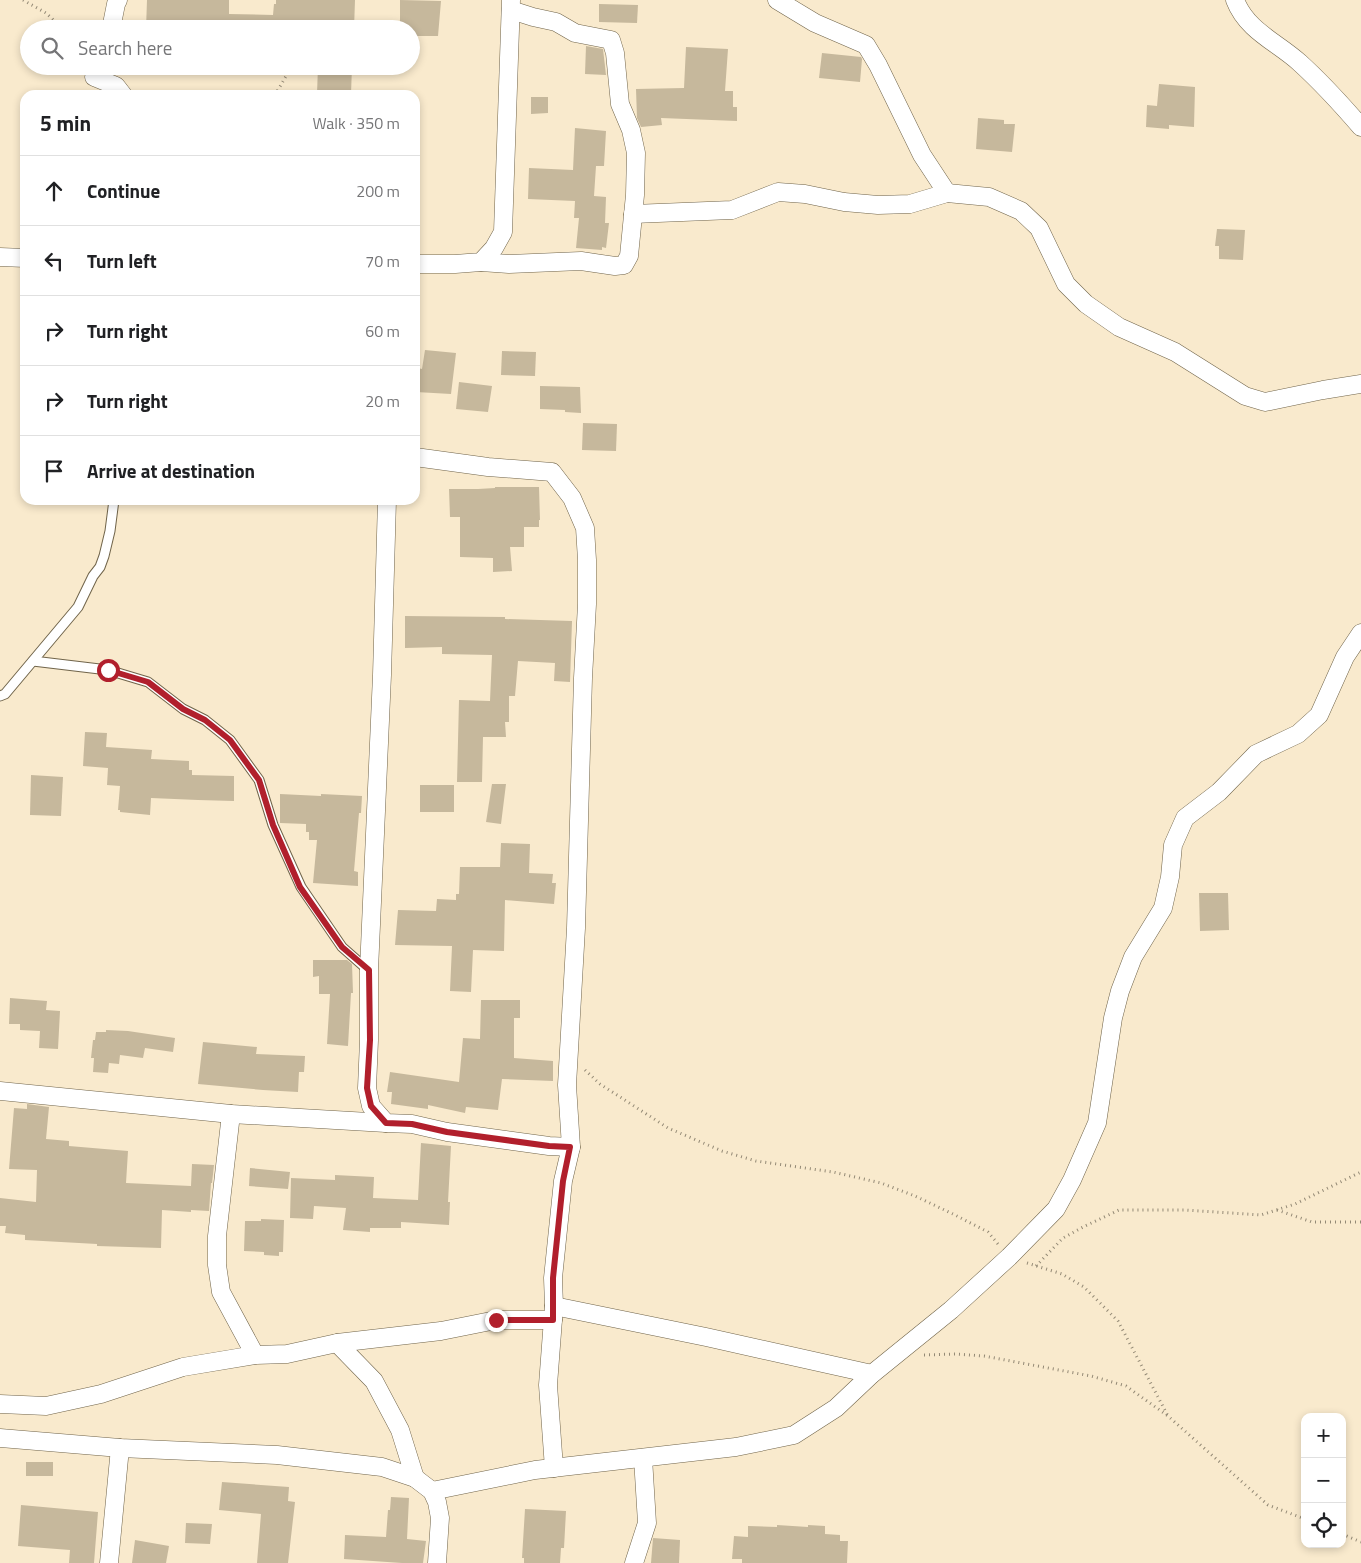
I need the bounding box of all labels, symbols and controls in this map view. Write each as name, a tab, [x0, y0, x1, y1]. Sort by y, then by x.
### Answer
search box	[20, 20, 420, 75]
text: Search here	[78, 33, 172, 62]
icon: search	[38, 34, 66, 62]
text: 5 min	[40, 107, 91, 139]
text: Walk · 350 m	[312, 111, 400, 135]
text: Continue	[87, 176, 160, 205]
icon: ahead	[40, 177, 68, 205]
text: 200 m	[356, 179, 400, 203]
text: Turn left	[87, 246, 157, 275]
icon: left	[40, 247, 68, 275]
text: 70 m	[365, 249, 400, 273]
text: Turn right	[87, 316, 168, 345]
icon: right	[40, 317, 68, 345]
text: 60 m	[365, 319, 400, 343]
text: Turn right	[87, 386, 168, 415]
icon: right	[40, 387, 68, 415]
text: 20 m	[365, 389, 400, 413]
text: Arrive at destination	[87, 456, 255, 485]
icon: arrive	[40, 457, 68, 485]
route start	[97, 659, 120, 682]
route end	[485, 1309, 508, 1332]
map controls	[1301, 1413, 1346, 1548]
button: +	[1301, 1413, 1346, 1458]
button: −	[1301, 1458, 1346, 1503]
button: locate	[1301, 1503, 1346, 1548]

